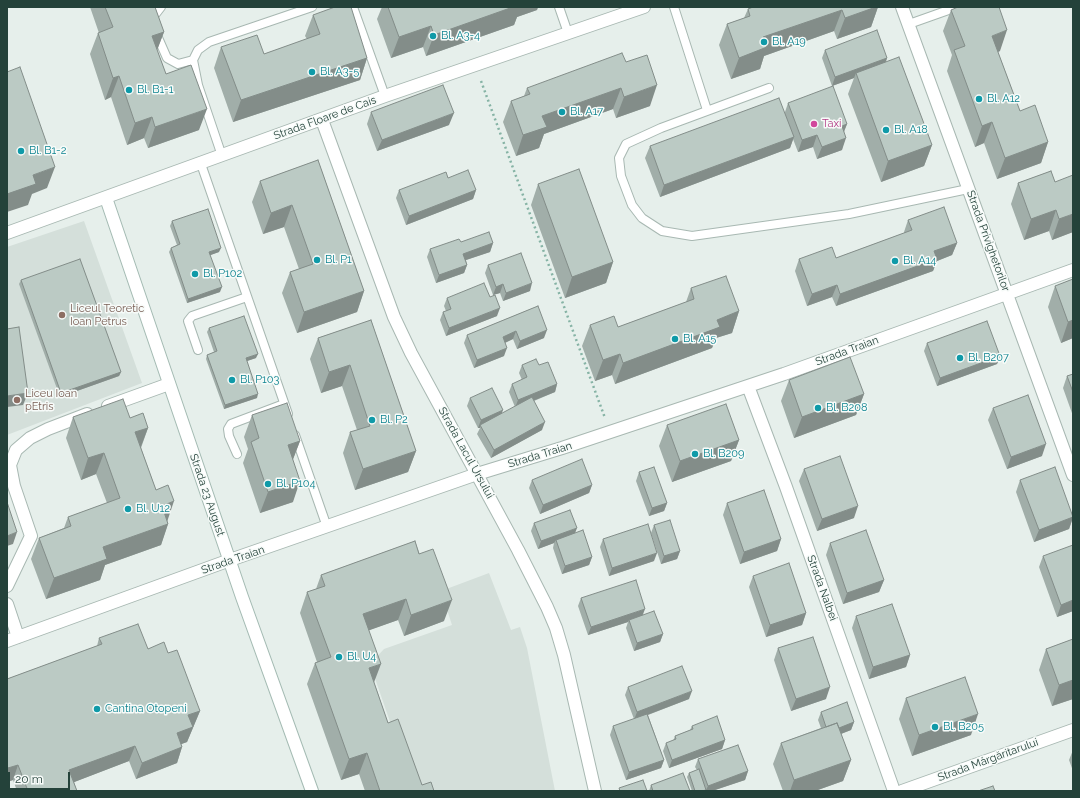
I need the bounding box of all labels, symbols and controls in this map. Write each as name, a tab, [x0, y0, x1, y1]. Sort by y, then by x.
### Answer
place label: Bl. A3-4	[441, 29, 480, 43]
marker: Bl. A3-4	[428, 31, 438, 41]
place label: Bl. A19	[772, 35, 806, 49]
marker: Bl. A19	[759, 37, 769, 47]
place label: Bl. A3-5	[320, 65, 359, 79]
marker: Bl. A3-5	[307, 67, 317, 77]
place label: Bl. B1-1	[137, 83, 173, 97]
marker: Bl. B1-1	[124, 85, 134, 95]
place label: Bl. A12	[987, 92, 1020, 106]
street label: Strada Floare de Cais	[272, 93, 378, 143]
marker: Bl. A12	[974, 94, 984, 104]
place label: Bl. A17	[570, 105, 603, 119]
marker: Bl. A17	[557, 107, 567, 117]
place label: Taxi	[822, 117, 841, 131]
marker: Taxi	[809, 119, 819, 129]
place label: Bl. A18	[894, 123, 928, 137]
marker: Bl. A18	[881, 125, 891, 135]
place label: Bl. B1-2	[29, 144, 66, 158]
marker: Bl. B1-2	[16, 146, 26, 156]
street label: Strada Privighetorilor	[964, 189, 1012, 293]
place label: Bl. P1	[325, 253, 352, 267]
place label: Bl. A14	[903, 254, 936, 268]
marker: Bl. P1	[312, 255, 322, 265]
marker: Bl. A14	[890, 256, 900, 266]
place label: Bl. P102	[203, 267, 242, 281]
marker: Bl. P102	[190, 269, 200, 279]
place label: Liceul Teoretic Ioan Petrus	[70, 302, 144, 328]
marker: Liceul Teoretic Ioan Petrus	[57, 310, 67, 320]
place label: Bl. A15	[683, 332, 716, 346]
street label: Strada Traian	[814, 333, 880, 369]
marker: Bl. A15	[670, 334, 680, 344]
place label: Bl. B207	[968, 351, 1009, 365]
marker: Bl. B207	[955, 353, 965, 363]
place label: Bl. P103	[240, 373, 279, 387]
marker: Bl. P103	[227, 375, 237, 385]
place label: Liceu Ioan pEtris	[25, 387, 77, 413]
marker: Liceu Ioan pEtris	[12, 395, 22, 405]
place label: Bl. B208	[826, 401, 868, 415]
marker: Bl. B208	[813, 403, 823, 413]
street label: Strada Lacul Ursului	[435, 405, 497, 501]
place label: Bl. P2	[380, 413, 408, 427]
marker: Bl. P2	[367, 415, 377, 425]
street label: Strada Traian	[506, 439, 574, 471]
place label: Bl. B209	[703, 447, 744, 461]
marker: Bl. B209	[690, 449, 700, 459]
street label: Strada 23 August	[187, 452, 227, 538]
place label: Bl. P104	[276, 477, 315, 491]
marker: Bl. P104	[263, 479, 273, 489]
place label: Bl. U12	[136, 502, 170, 516]
marker: Bl. U12	[123, 504, 133, 514]
street label: Strada Traian	[200, 543, 266, 577]
street label: Strada Nalbei	[804, 553, 840, 623]
place label: Bl. U4	[347, 650, 376, 664]
marker: Bl. U4	[334, 652, 344, 662]
place label: Cantina Otopeni	[105, 702, 187, 716]
marker: Cantina Otopeni	[92, 704, 102, 714]
place label: Bl. B205	[943, 720, 984, 734]
marker: Bl. B205	[930, 722, 940, 732]
street label: Strada Mărgăritarului	[936, 736, 1040, 784]
scale bar	[10, 764, 72, 790]
text: 20 m	[15, 772, 43, 786]

